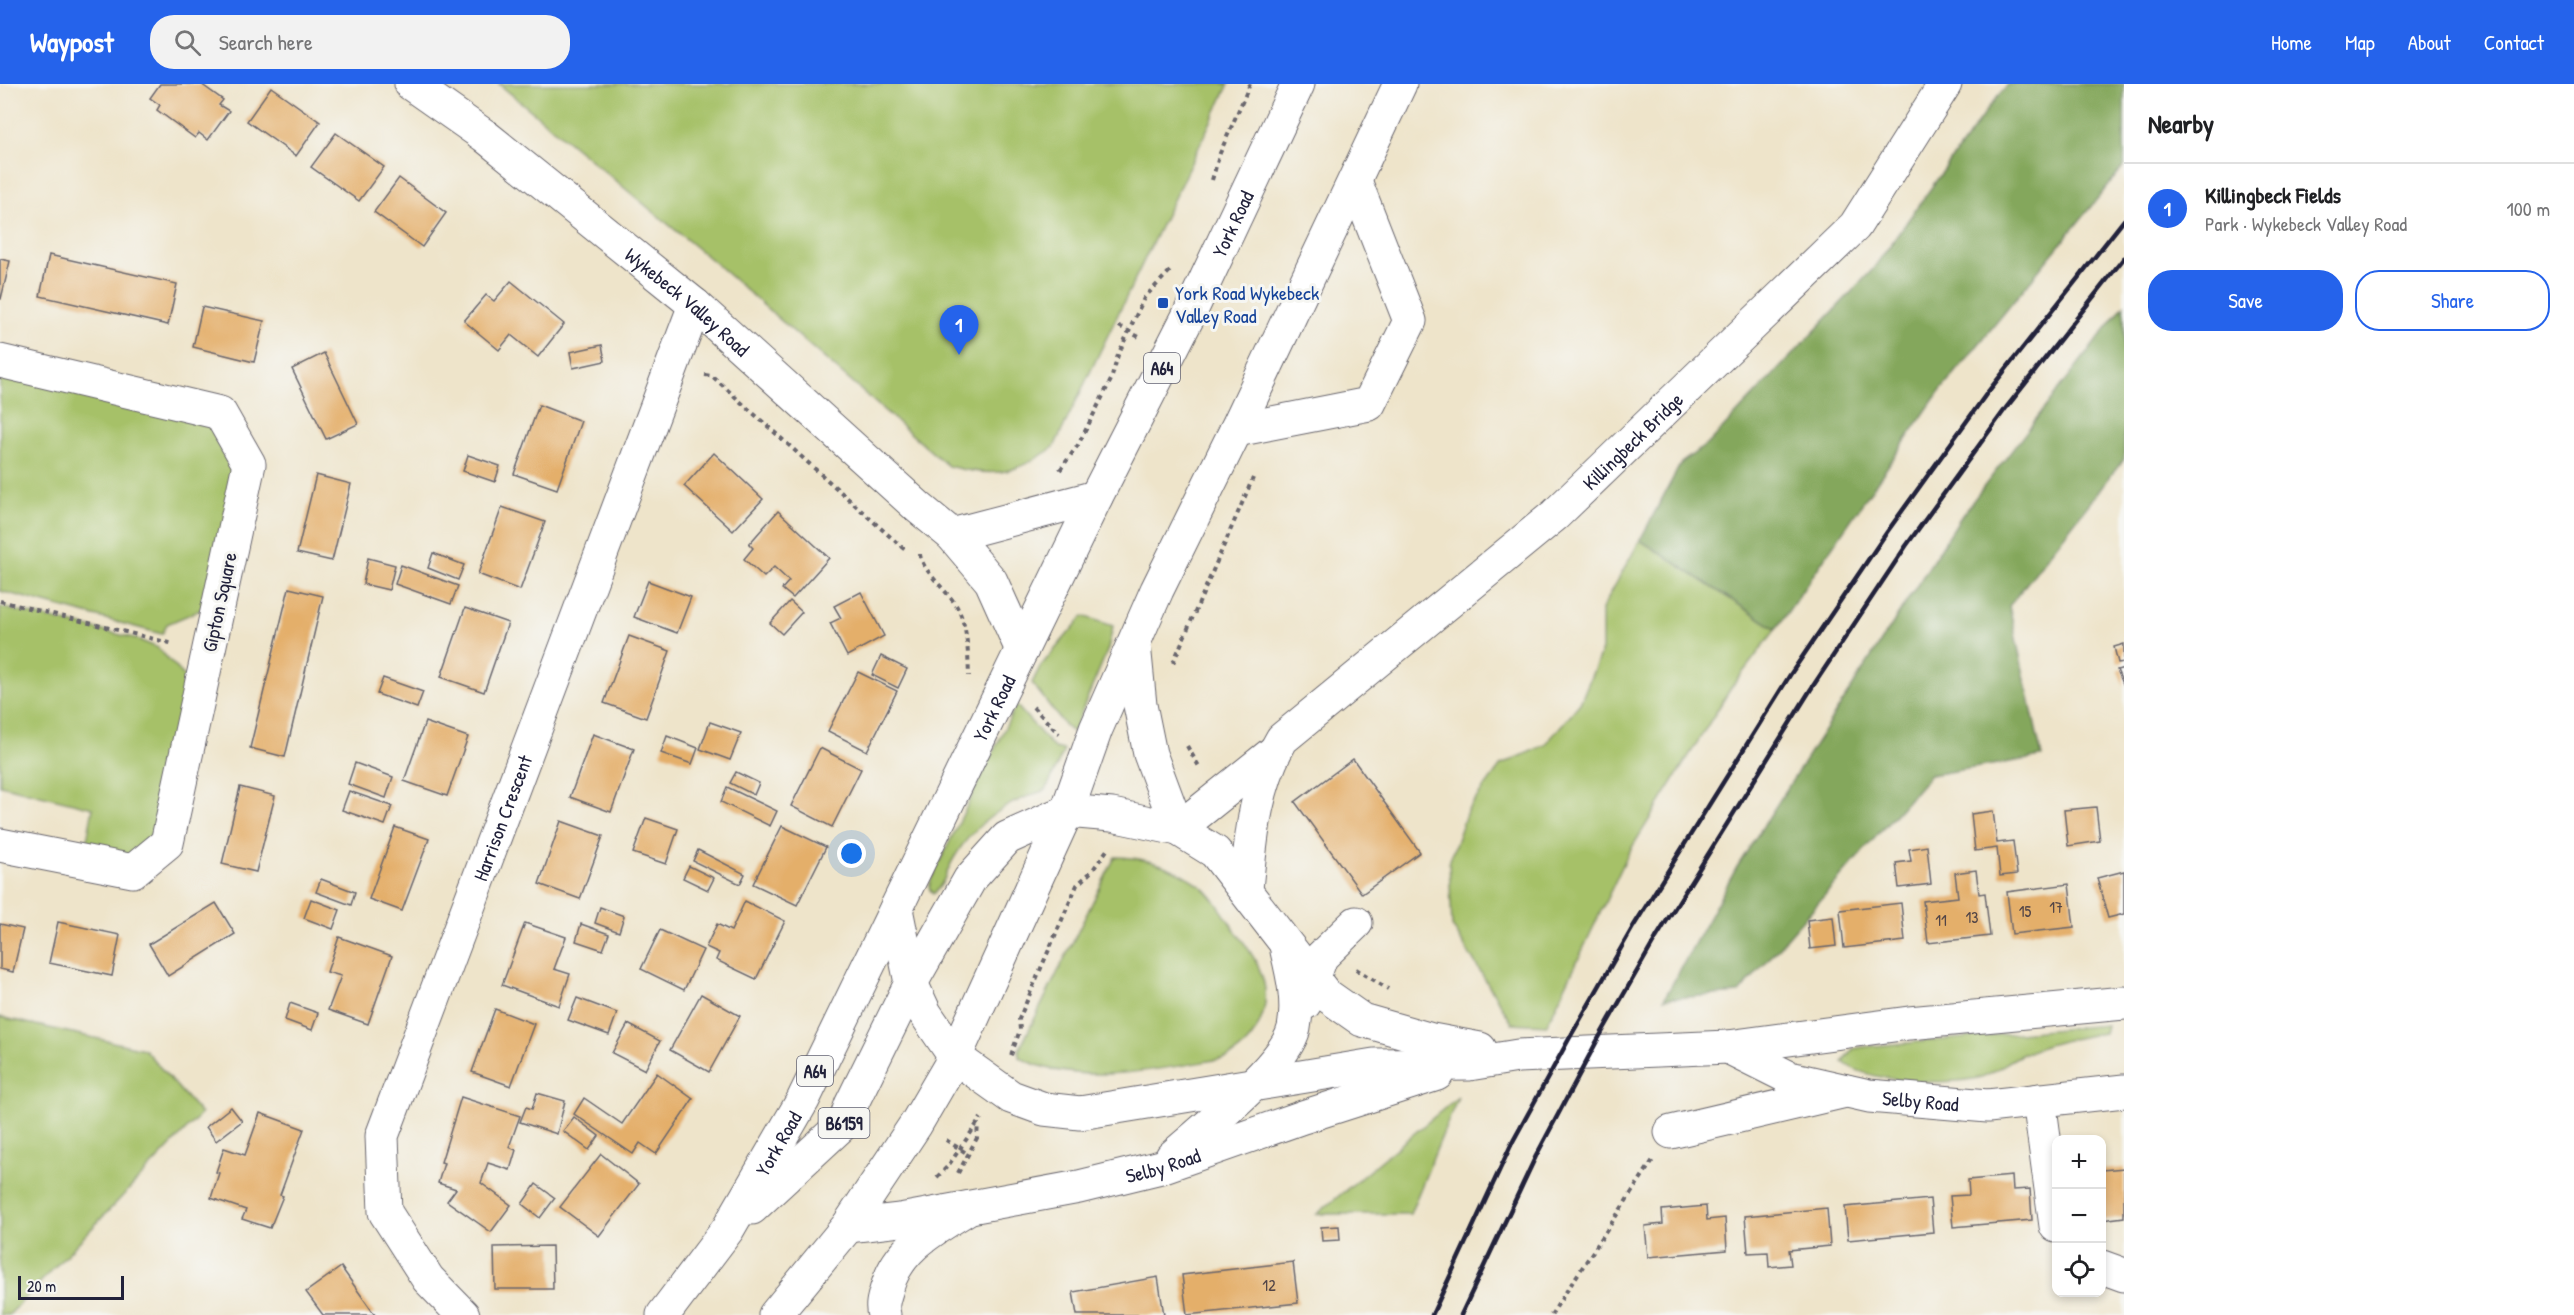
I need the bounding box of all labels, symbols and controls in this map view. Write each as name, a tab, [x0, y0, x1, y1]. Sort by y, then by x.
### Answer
search box	[150, 15, 570, 69]
text: Waypost	[30, 23, 114, 61]
icon: search	[171, 26, 204, 59]
text: Search here	[219, 27, 313, 57]
text: Home	[2271, 28, 2312, 57]
text: Map	[2345, 28, 2375, 57]
text: About	[2408, 28, 2451, 57]
text: Contact	[2484, 28, 2544, 57]
text: Nearby	[2148, 106, 2214, 141]
text: Killingbeck Fields	[2205, 180, 2341, 210]
street label: York Road	[1205, 186, 1259, 261]
text: 1	[2164, 195, 2171, 222]
text: 100 m	[2507, 195, 2550, 222]
text: Park · Wykebeck Valley Road	[2205, 210, 2407, 237]
street label: Wykebeck Valley Road	[620, 241, 756, 362]
button: Save	[2148, 270, 2343, 331]
button: Share	[2355, 270, 2550, 331]
place label: York Road Wykebeck Valley Road	[1175, 279, 1319, 329]
marker: York Road Wykebeck Valley Road	[1156, 296, 1170, 310]
pin: 1	[940, 306, 978, 355]
road number: A64	[1144, 353, 1180, 383]
street label: Killingbeck Bridge	[1576, 386, 1688, 495]
street label: Gipton Square	[195, 550, 243, 654]
street label: York Road	[966, 670, 1021, 745]
street label: Harrison Crescent	[466, 750, 538, 884]
your location	[837, 839, 866, 868]
house number: 17	[2049, 896, 2063, 918]
house number: 15	[2019, 900, 2032, 922]
house number: 13	[1966, 906, 1978, 928]
house number: 11	[1935, 909, 1947, 931]
road number: A64	[797, 1056, 833, 1086]
street label: Selby Road	[1881, 1084, 1960, 1117]
street label: York Road	[749, 1106, 807, 1180]
road number: B6159	[818, 1108, 870, 1138]
map controls	[2052, 1135, 2106, 1297]
button: +	[2052, 1135, 2106, 1189]
street label: Selby Road	[1123, 1141, 1204, 1189]
button: −	[2052, 1189, 2106, 1243]
button: locate	[2052, 1243, 2106, 1297]
scale bar	[18, 1273, 124, 1300]
house number: 12	[1262, 1274, 1276, 1296]
text: 20 m	[27, 1275, 56, 1297]

